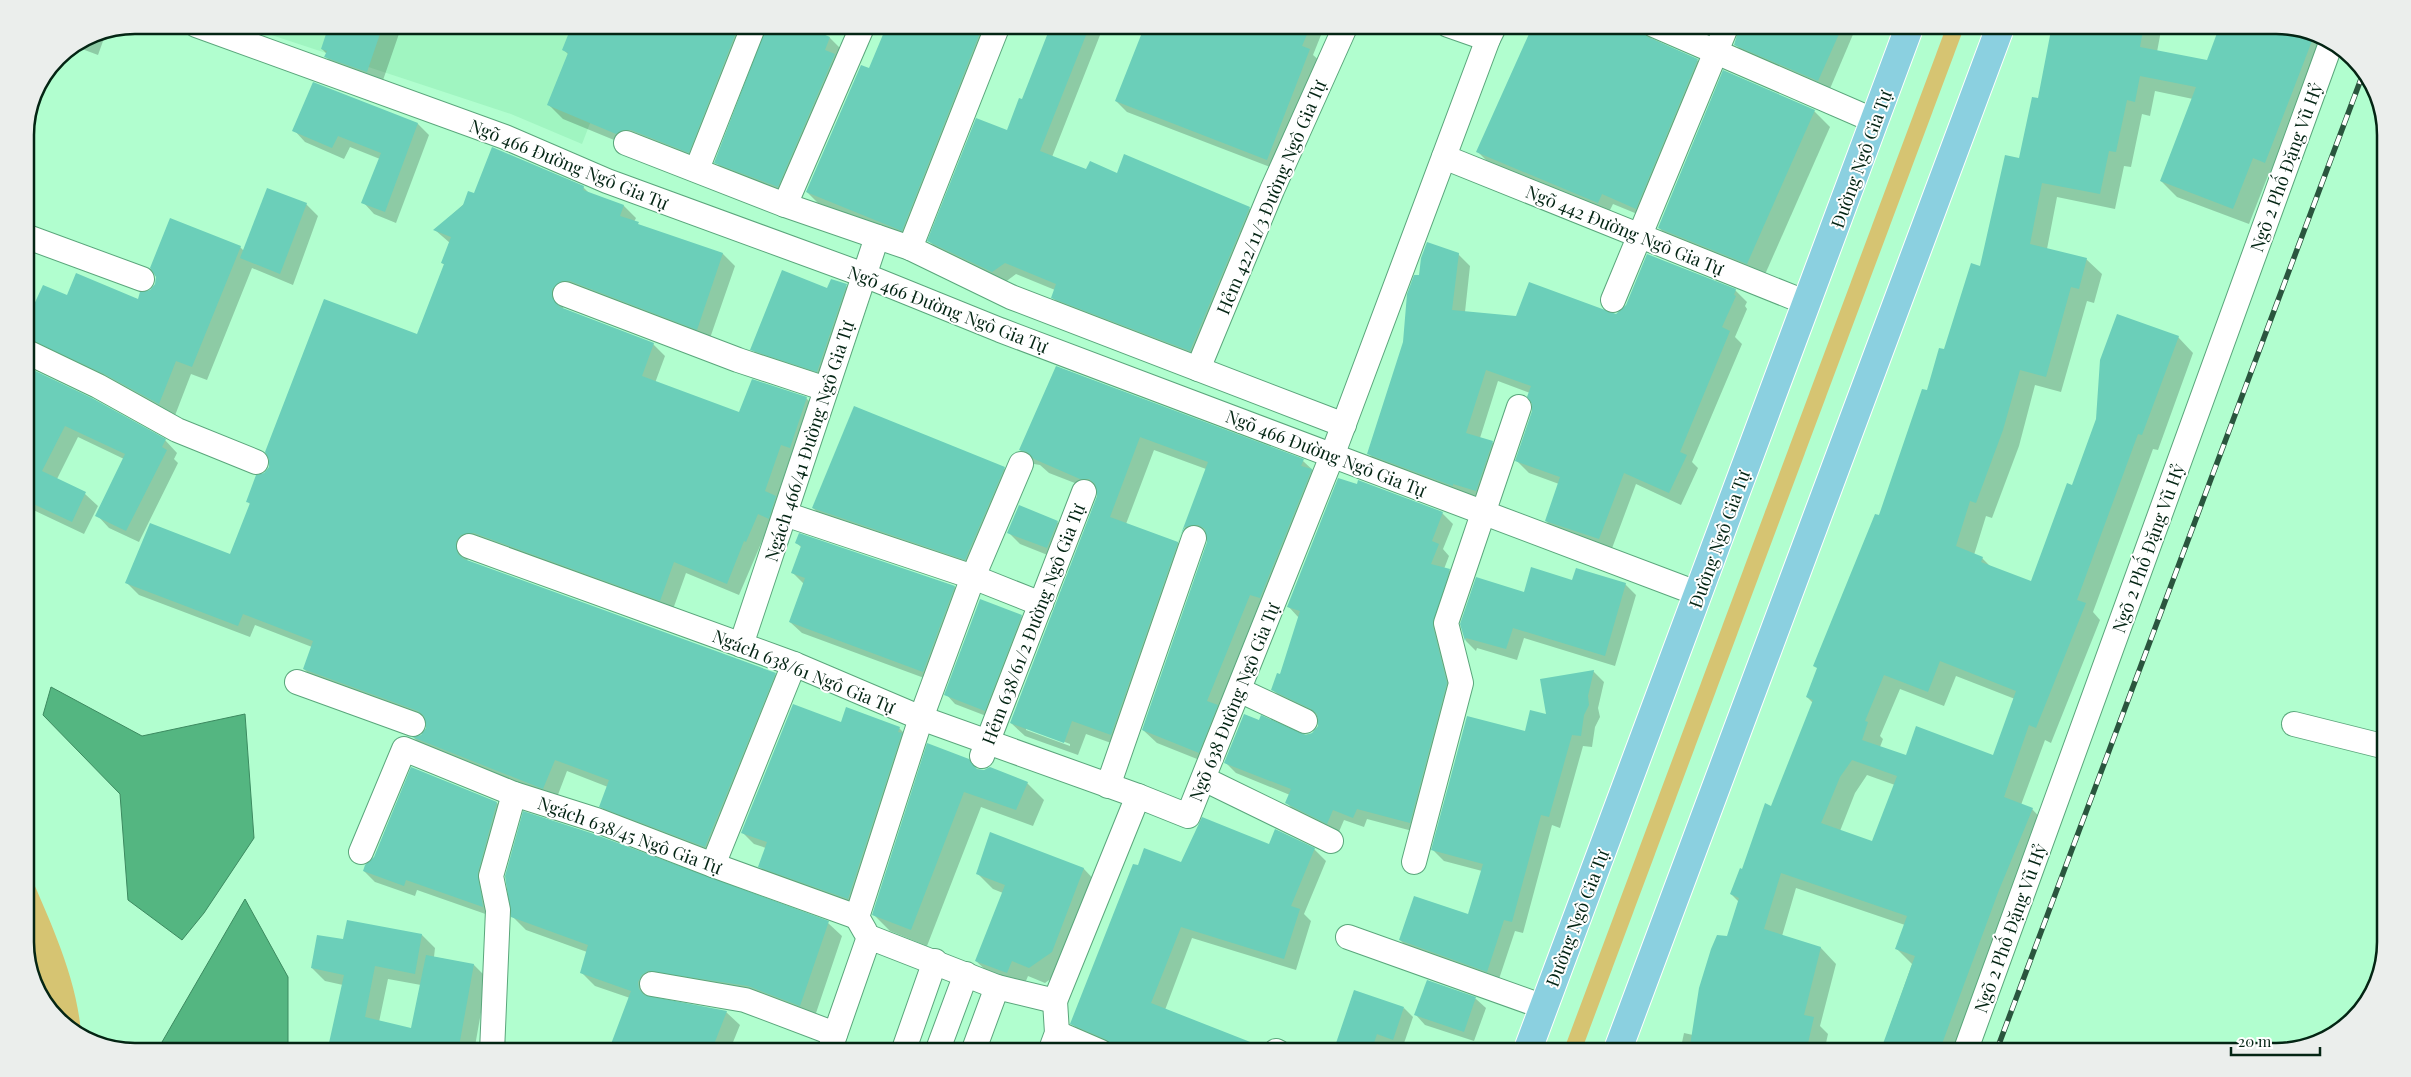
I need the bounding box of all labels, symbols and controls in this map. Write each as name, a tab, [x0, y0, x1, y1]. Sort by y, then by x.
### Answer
street label: Hẻm 422/11/3 Đường Ngô Gia Tự	[1211, 76, 1332, 318]
street label: Ngõ 2 Phố Đặng Vũ Hỷ	[2242, 78, 2328, 255]
street label: Đường Ngô Gia Tự	[1825, 86, 1897, 231]
street label: Ngõ 466 Đường Ngô Gia Tự	[466, 113, 673, 215]
street label: Ngõ 442 Đường Ngô Gia Tự	[1522, 179, 1728, 281]
street label: Ngõ 466 Đường Ngô Gia Tự	[844, 260, 1052, 358]
street label: Ngách 466/41 Đường Ngô Gia Tự	[759, 317, 860, 565]
street label: Ngõ 466 Đường Ngô Gia Tự	[1222, 404, 1430, 502]
street label: Ngõ 2 Phố Đặng Vũ Hỷ	[2104, 459, 2190, 636]
street label: Đường Ngô Gia Tự	[1683, 466, 1755, 611]
street label: Hẻm 638/61/2 Đường Ngô Gia Tự	[976, 499, 1090, 748]
street label: Ngõ 638 Đường Ngô Gia Tự	[1183, 599, 1285, 805]
street label: Ngách 638/61 Ngô Gia Tự	[709, 623, 899, 719]
street label: Ngách 638/45 Ngô Gia Tự	[535, 790, 726, 880]
street label: Ngõ 2 Phố Đặng Vũ Hỷ	[1966, 839, 2052, 1016]
street label: Đường Ngô Gia Tự	[1540, 846, 1614, 990]
scale bar	[2231, 1024, 2320, 1056]
text: 20 m	[2238, 1031, 2272, 1051]

